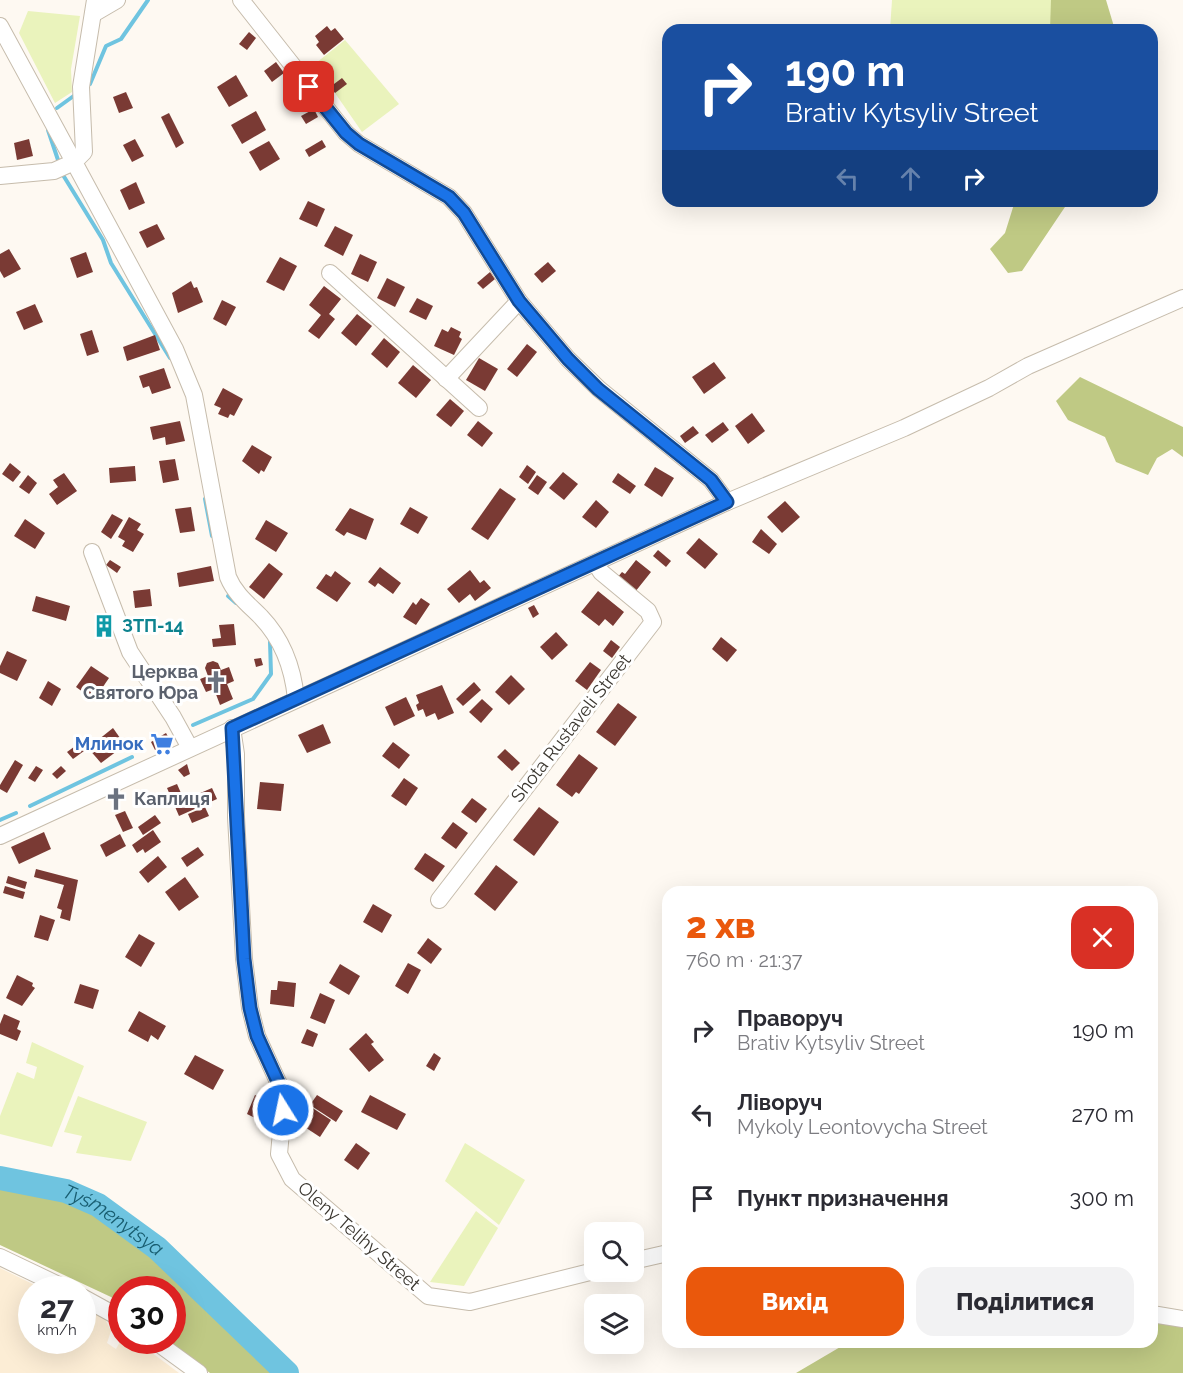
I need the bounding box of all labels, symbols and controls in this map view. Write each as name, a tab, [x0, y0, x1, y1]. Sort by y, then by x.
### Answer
text: 190 m	[785, 47, 905, 96]
icon: right	[686, 48, 764, 126]
pin	[283, 61, 334, 112]
icon: arrive	[292, 70, 325, 103]
text: Brativ Kytsyliv Street	[785, 97, 1039, 128]
icon: left	[831, 162, 864, 195]
icon: ahead	[894, 162, 927, 195]
icon: right	[957, 162, 990, 195]
building icon: ЗТП-14	[91, 613, 117, 639]
place label: ЗТП-14	[122, 615, 184, 636]
street label: Shota Rustaveli Street	[506, 649, 635, 806]
place label: Церква Святого Юра	[83, 661, 198, 703]
church icon: Церква Святого Юра	[203, 669, 229, 695]
supermarket icon: Млинок	[149, 731, 175, 757]
place label: Млинок	[75, 733, 144, 754]
church icon: Каплиця	[103, 786, 129, 812]
place label: Каплиця	[134, 788, 210, 809]
text: 2 хв	[686, 904, 756, 946]
button: close	[1071, 906, 1134, 969]
text: 760 m · 21:37	[686, 948, 802, 972]
text: Праворуч	[737, 1005, 843, 1031]
icon: right	[686, 1014, 719, 1047]
text: 190 m	[1072, 1017, 1134, 1043]
text: Brativ Kytsyliv Street	[737, 1031, 925, 1055]
position arrow	[251, 1078, 315, 1142]
text: Ліворуч	[737, 1089, 822, 1115]
icon: left	[686, 1098, 719, 1131]
text: 270 m	[1072, 1101, 1134, 1127]
text: Mykoly Leontovycha Street	[737, 1115, 988, 1139]
street label: Oleny Telihy Street	[294, 1177, 425, 1294]
water label: Tyśmenytsya	[59, 1179, 169, 1261]
icon: arrive	[686, 1182, 719, 1215]
text: Пункт призначення	[737, 1185, 949, 1211]
text: 300 m	[1069, 1185, 1134, 1211]
map controls	[584, 1222, 644, 1354]
button: search	[584, 1222, 644, 1282]
button: Вихід	[686, 1267, 904, 1336]
button: Поділитися	[916, 1267, 1134, 1336]
speed limit sign: 30	[108, 1276, 186, 1354]
text: 27	[40, 1290, 74, 1325]
button: layers	[584, 1294, 644, 1354]
text: km/h	[37, 1321, 77, 1339]

